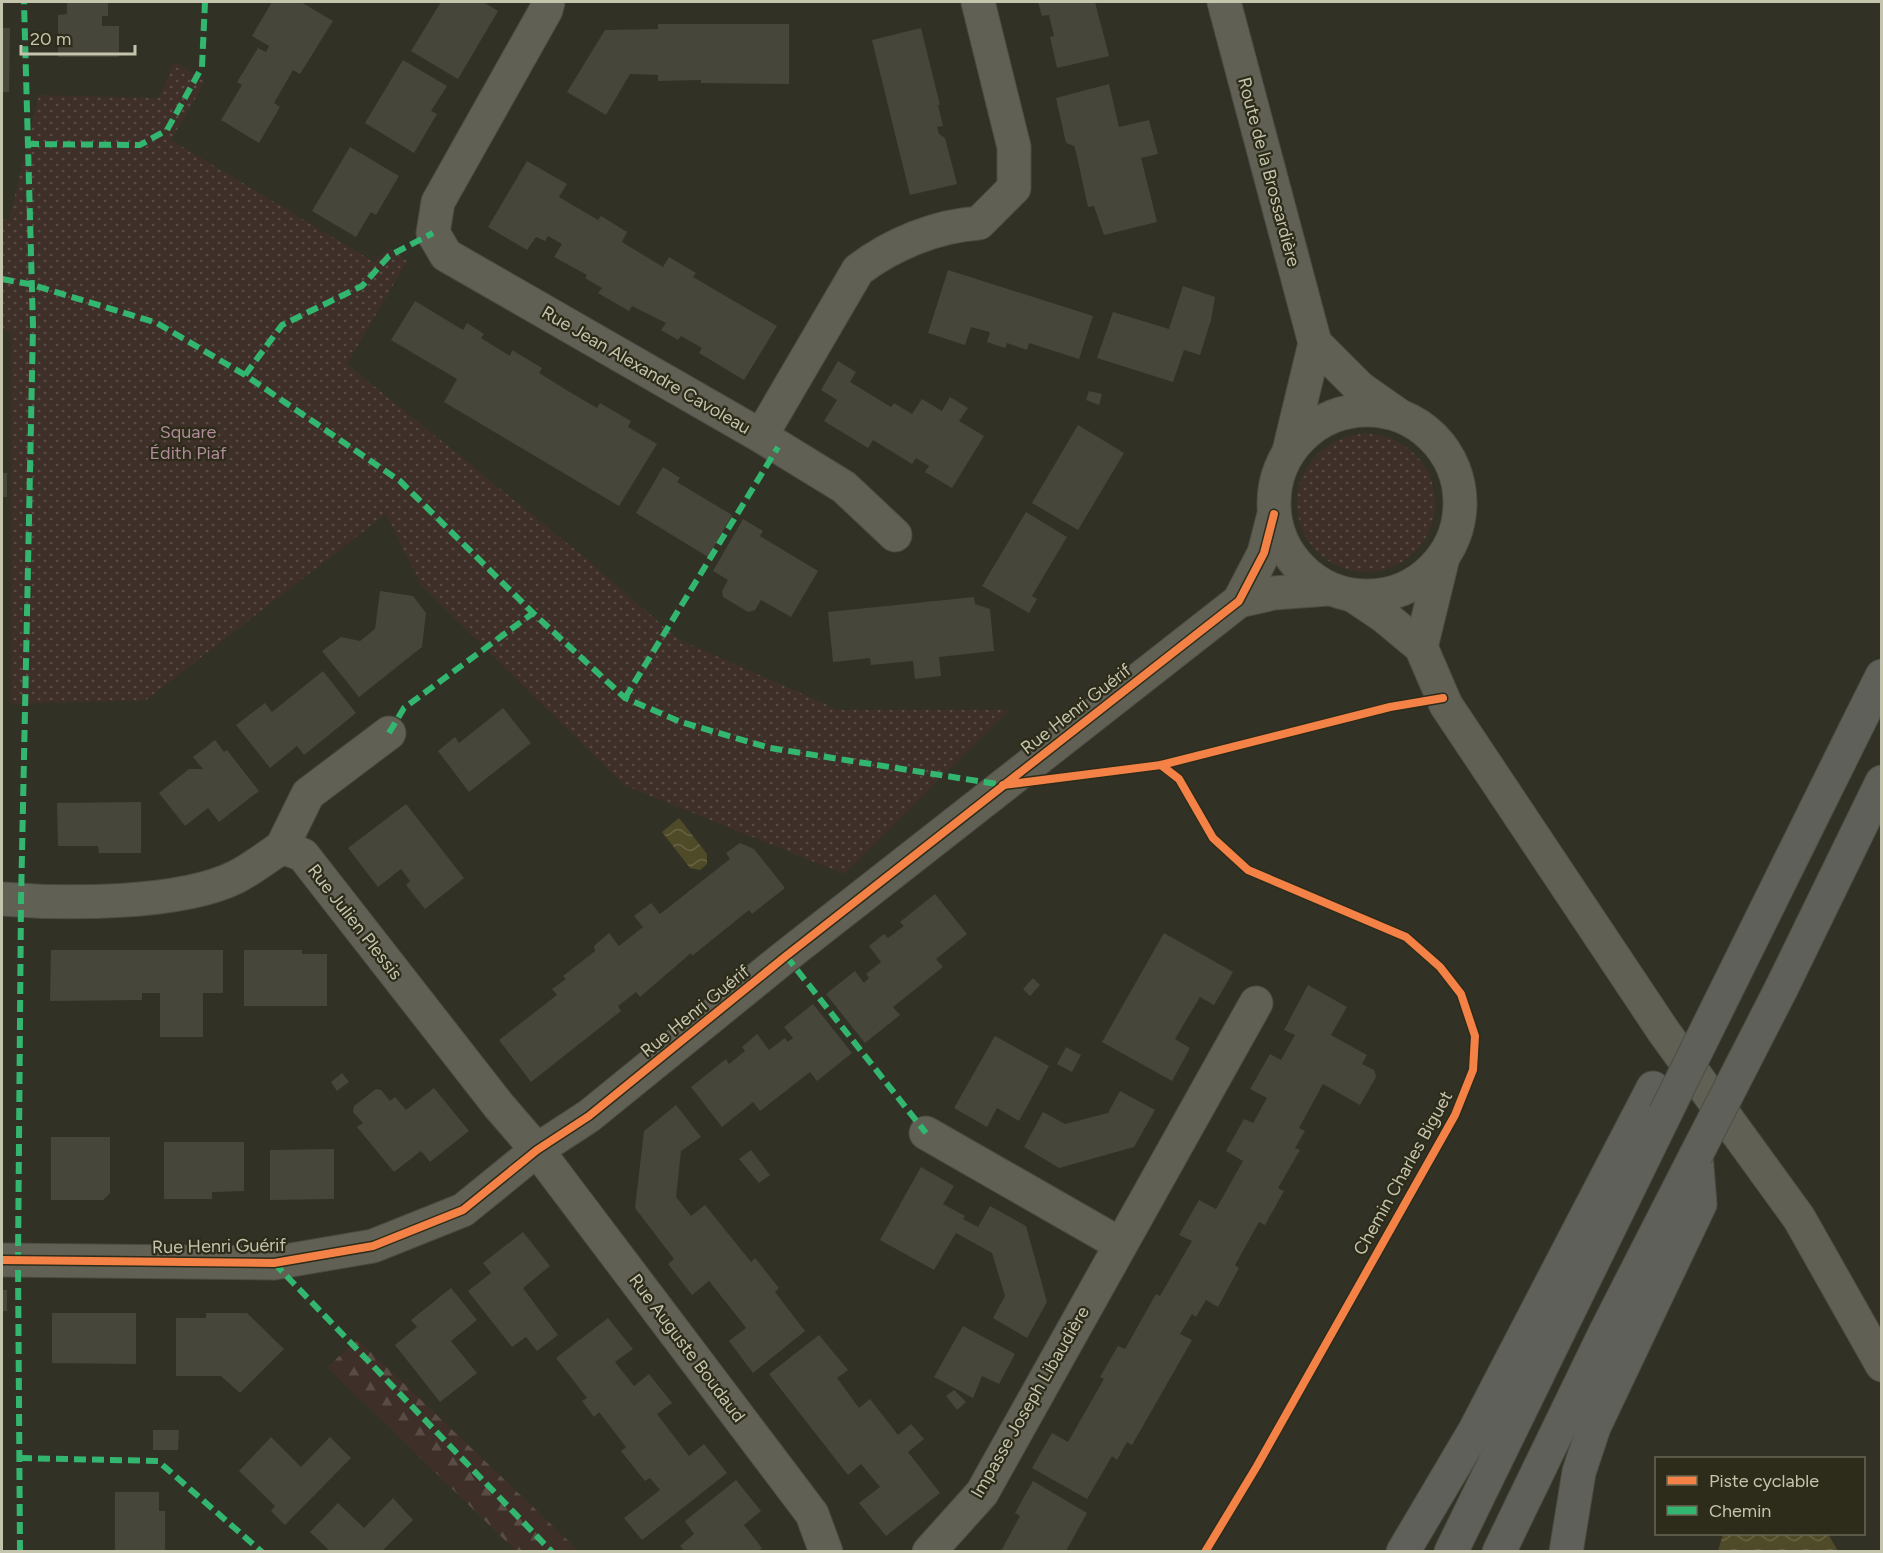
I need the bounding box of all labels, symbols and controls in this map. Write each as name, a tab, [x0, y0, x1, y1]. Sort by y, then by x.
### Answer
scale bar	[21, 18, 135, 56]
text: 20 m	[30, 28, 71, 50]
street label: Route de la Brossardière	[1233, 75, 1305, 269]
street label: Rue Jean Alexandre Cavoleau	[538, 301, 754, 439]
park label: Square Édith Piaf	[149, 421, 227, 464]
street label: Rue Henri Guérif	[1016, 659, 1136, 759]
street label: Rue Julien Plessis	[303, 860, 407, 984]
street label: Rue Henri Guérif	[636, 960, 754, 1062]
street label: Chemin Charles Biguet	[1349, 1087, 1457, 1259]
street label: Rue Henri Guérif	[152, 1234, 287, 1258]
street label: Rue Auguste Boudaud	[624, 1270, 750, 1426]
street label: Impasse Joseph Libaudière	[966, 1302, 1094, 1502]
legend	[1655, 1457, 1865, 1535]
text: Piste cyclable	[1709, 1470, 1819, 1492]
text: Chemin	[1709, 1500, 1771, 1522]

